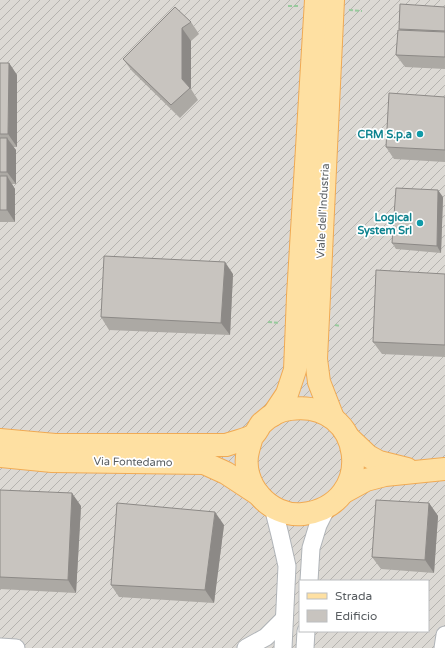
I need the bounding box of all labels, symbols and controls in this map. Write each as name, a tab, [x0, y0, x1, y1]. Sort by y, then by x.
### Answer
place label: CRM S.p.a	[358, 128, 412, 142]
marker: CRM S.p.a	[415, 129, 425, 139]
street label: Viale dell'Industria	[314, 163, 332, 259]
place label: Logical System Srl	[357, 211, 412, 238]
marker: Logical System Srl	[415, 218, 425, 228]
street label: Via Fontedamo	[93, 455, 173, 469]
legend	[299, 580, 429, 632]
text: Strada	[335, 589, 372, 603]
text: Edificio	[335, 609, 377, 623]

